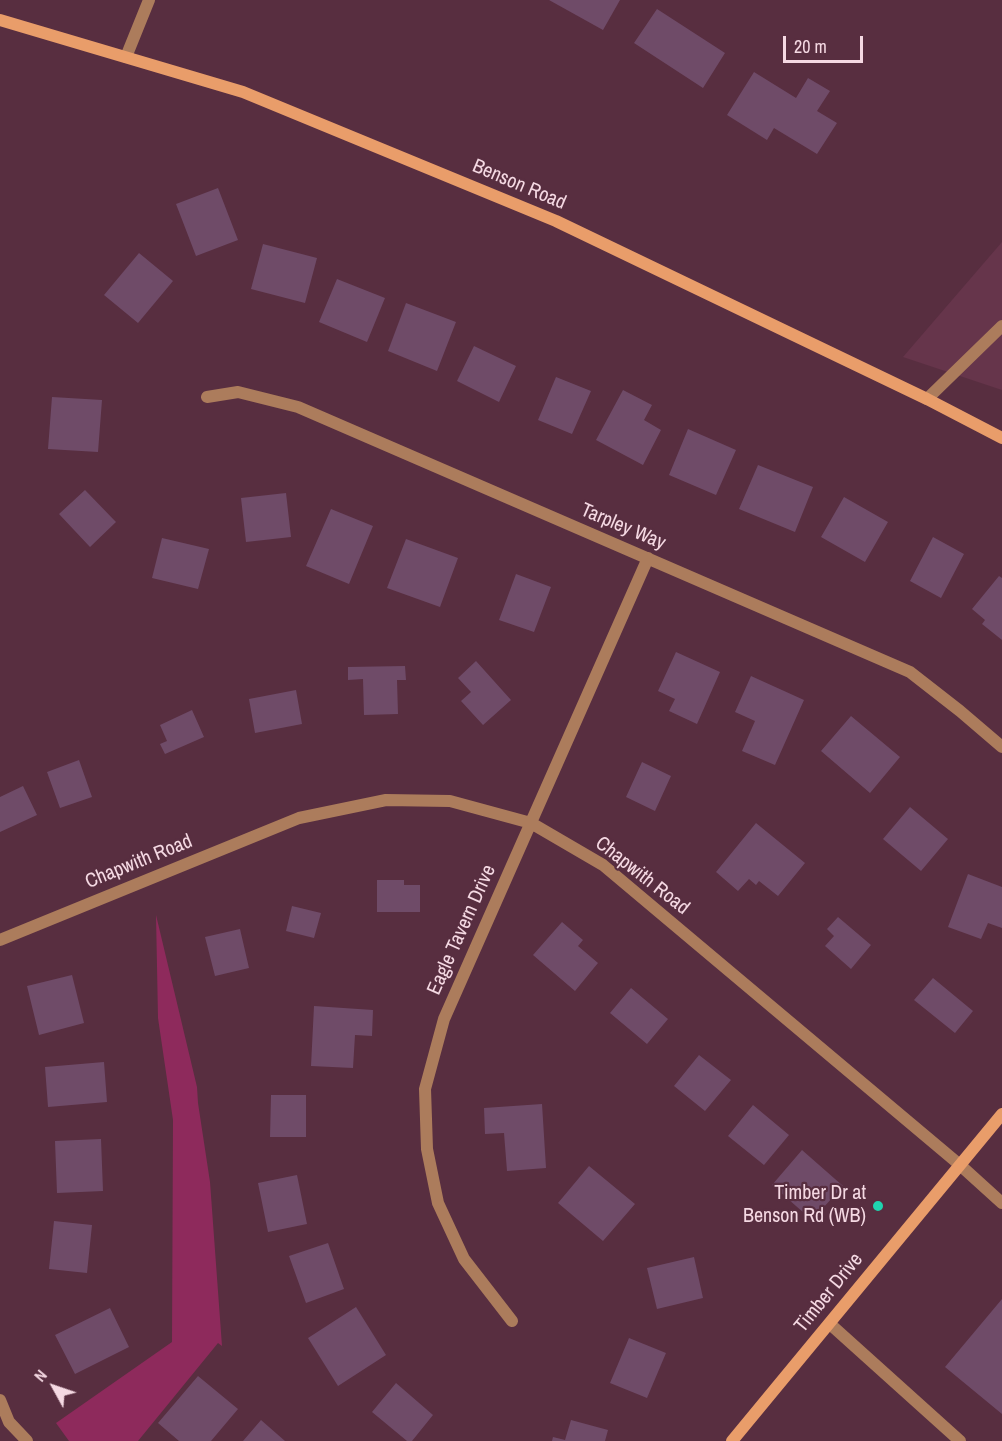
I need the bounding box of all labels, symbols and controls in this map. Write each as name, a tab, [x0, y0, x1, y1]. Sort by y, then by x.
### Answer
scale bar	[786, 24, 866, 62]
text: 20 m	[794, 34, 827, 59]
street label: Benson Road	[469, 155, 569, 215]
street label: Tarpley Way	[577, 498, 669, 556]
street label: Chapwith Road	[82, 830, 196, 894]
street label: Chapwith Road	[590, 832, 694, 920]
street label: Eagle Tavern Drive	[423, 861, 501, 999]
place label: Timber Dr at Benson Rd (WB)	[743, 1182, 866, 1229]
marker: Timber Dr at Benson Rd (WB)	[871, 1199, 885, 1213]
street label: Timber Drive	[790, 1248, 868, 1338]
north arrow	[24, 1357, 84, 1417]
text: N	[29, 1365, 52, 1386]

